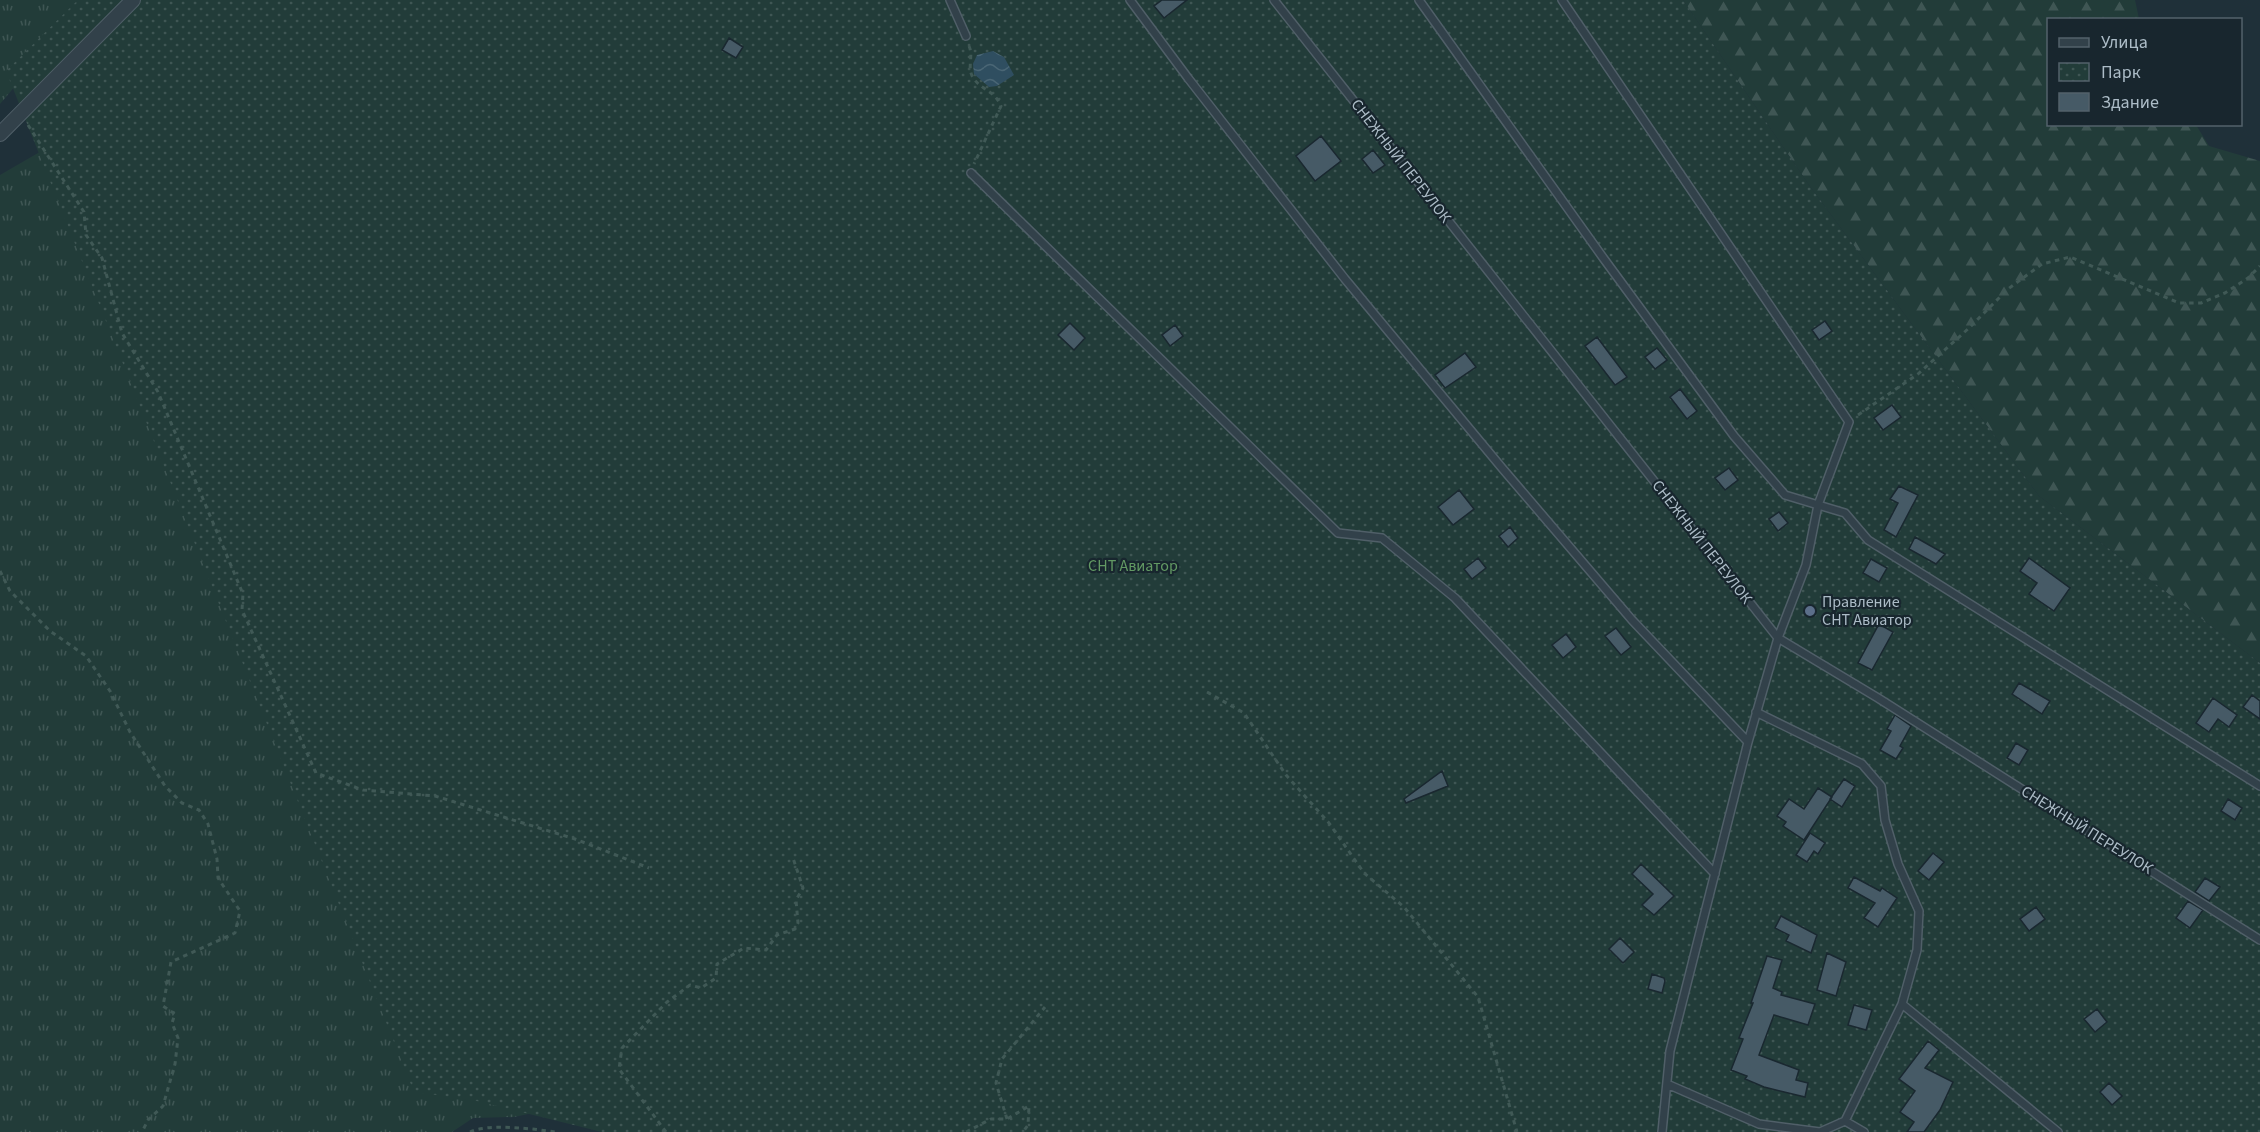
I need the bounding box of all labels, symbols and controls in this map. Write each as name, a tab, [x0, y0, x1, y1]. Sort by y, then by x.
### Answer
legend	[2047, 18, 2242, 126]
text: Улица	[2101, 30, 2148, 55]
text: Парк	[2101, 60, 2141, 85]
text: Здание	[2101, 90, 2159, 115]
street label: СНЕЖНЫЙ ПЕРЕУЛОК	[1346, 94, 1457, 228]
street label: СНЕЖНЫЙ ПЕРЕУЛОК	[1647, 475, 1758, 609]
park label: СНТ Авиатор	[1088, 555, 1178, 577]
place label: Правление СНТ Авиатор	[1822, 591, 1912, 631]
marker: Правление СНТ Авиатор	[1803, 604, 1817, 618]
street label: СНЕЖНЫЙ ПЕРЕУЛОК	[2017, 781, 2158, 880]

